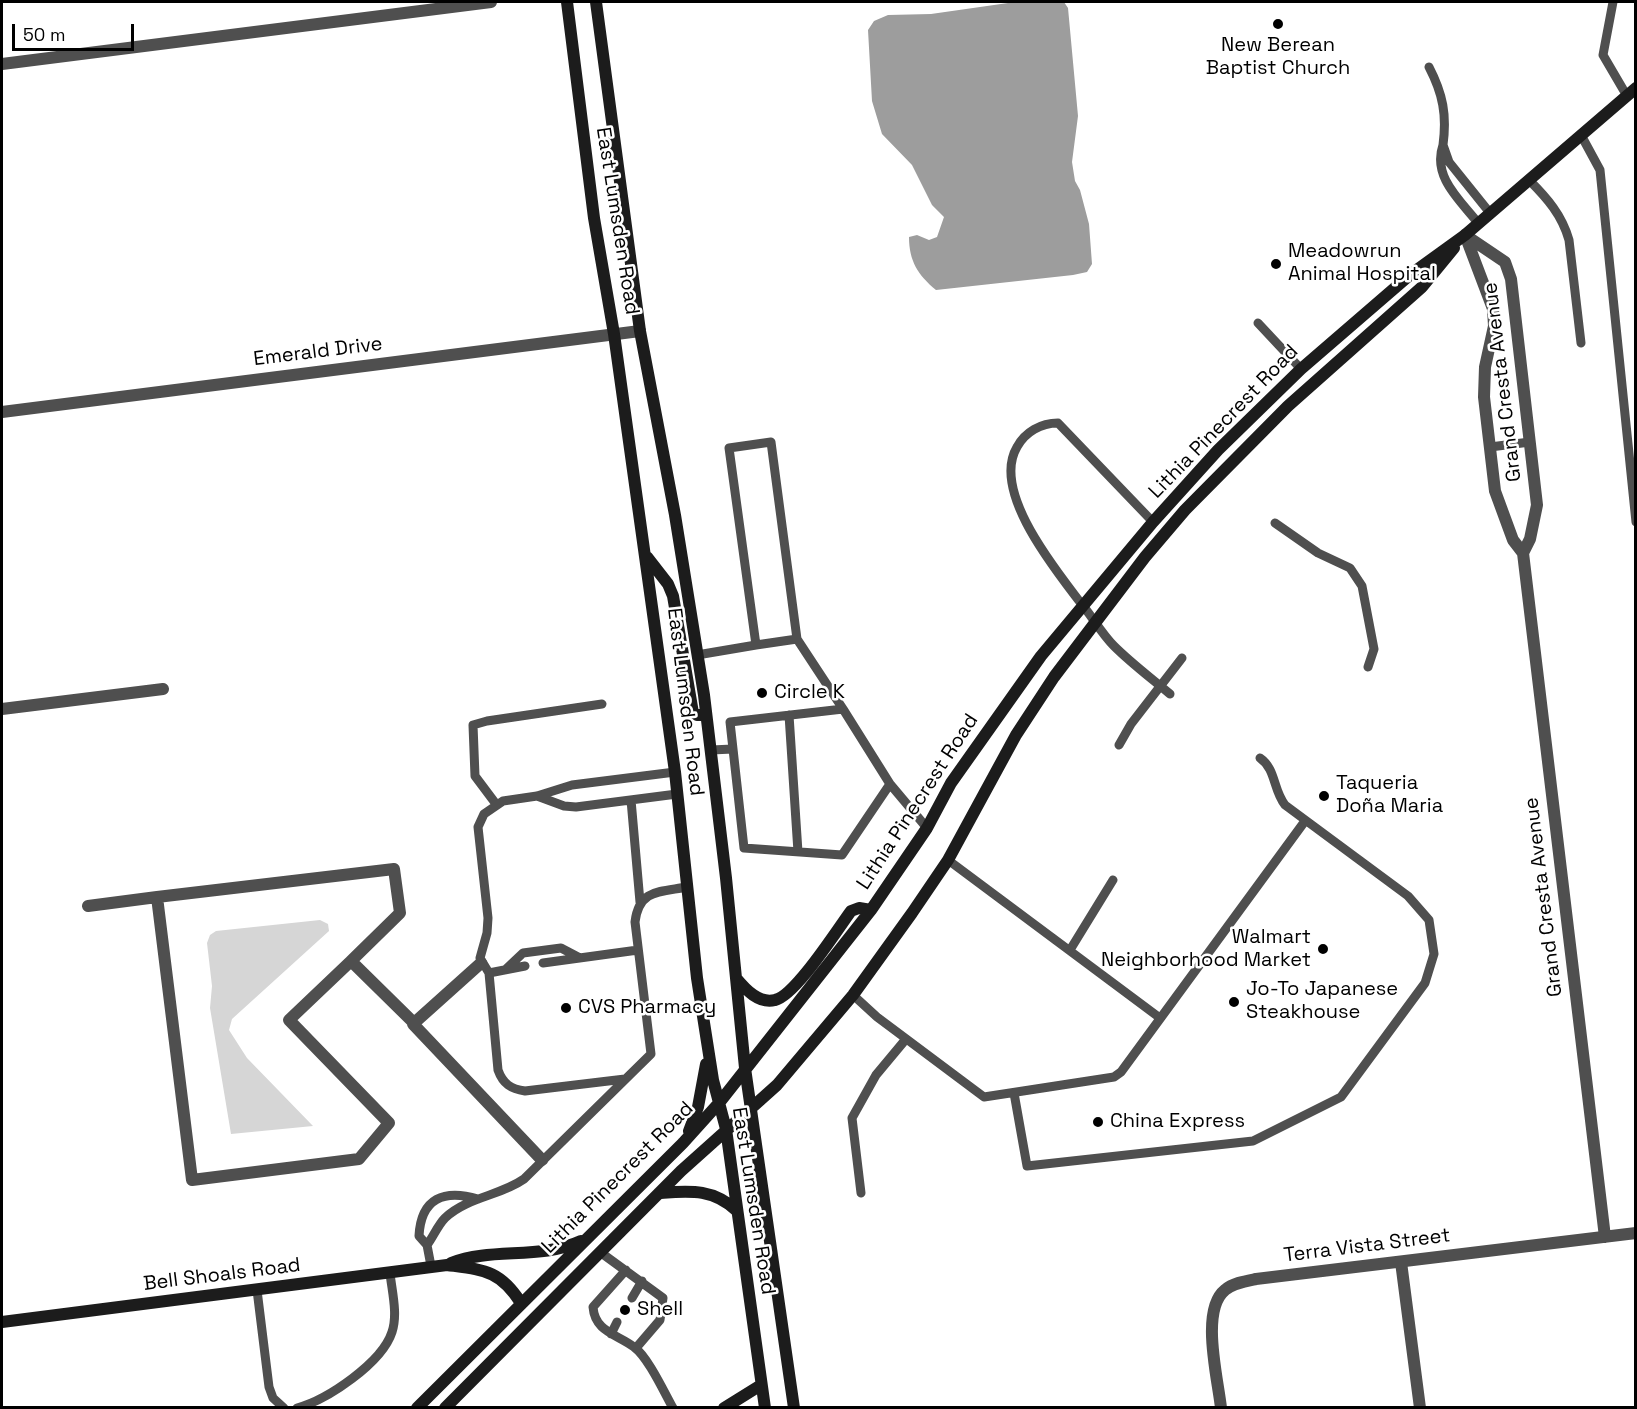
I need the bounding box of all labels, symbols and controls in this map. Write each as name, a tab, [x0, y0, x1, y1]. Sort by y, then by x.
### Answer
scale bar	[15, 12, 136, 50]
marker: New Berean Baptist Church	[1271, 17, 1285, 31]
text: 50 m	[23, 23, 65, 46]
place label: New Berean Baptist Church	[1206, 34, 1350, 81]
street label: East Lumsden Road	[590, 126, 644, 316]
place label: Meadowrun Animal Hospital	[1288, 240, 1436, 287]
marker: Meadowrun Animal Hospital	[1269, 257, 1283, 271]
street label: Grand Cresta Avenue	[1479, 281, 1527, 483]
street label: Emerald Drive	[252, 332, 384, 372]
street label: Lithia Pinecrest Road	[1144, 340, 1304, 504]
street label: East Lumsden Road	[662, 607, 708, 797]
place label: Circle K	[774, 681, 845, 705]
marker: Circle K	[755, 686, 769, 700]
street label: Lithia Pinecrest Road	[852, 710, 984, 894]
place label: Taqueria Doña Maria	[1336, 772, 1443, 819]
marker: Taqueria Doña Maria	[1317, 789, 1331, 803]
street label: Grand Cresta Avenue	[1520, 796, 1568, 998]
place label: Walmart Neighborhood Market	[1101, 926, 1311, 973]
marker: Walmart Neighborhood Market	[1316, 942, 1330, 956]
place label: Jo-To Japanese Steakhouse	[1246, 978, 1398, 1025]
marker: Jo-To Japanese Steakhouse	[1227, 995, 1241, 1009]
place label: CVS Pharmacy	[578, 996, 716, 1020]
marker: CVS Pharmacy	[559, 1001, 573, 1015]
street label: Lithia Pinecrest Road	[537, 1097, 699, 1259]
street label: East Lumsden Road	[726, 1106, 780, 1296]
place label: China Express	[1110, 1110, 1245, 1134]
marker: China Express	[1091, 1115, 1105, 1129]
street label: Terra Vista Street	[1282, 1224, 1452, 1268]
street label: Bell Shoals Road	[142, 1253, 302, 1297]
place label: Shell	[637, 1298, 683, 1322]
marker: Shell	[618, 1303, 632, 1317]

